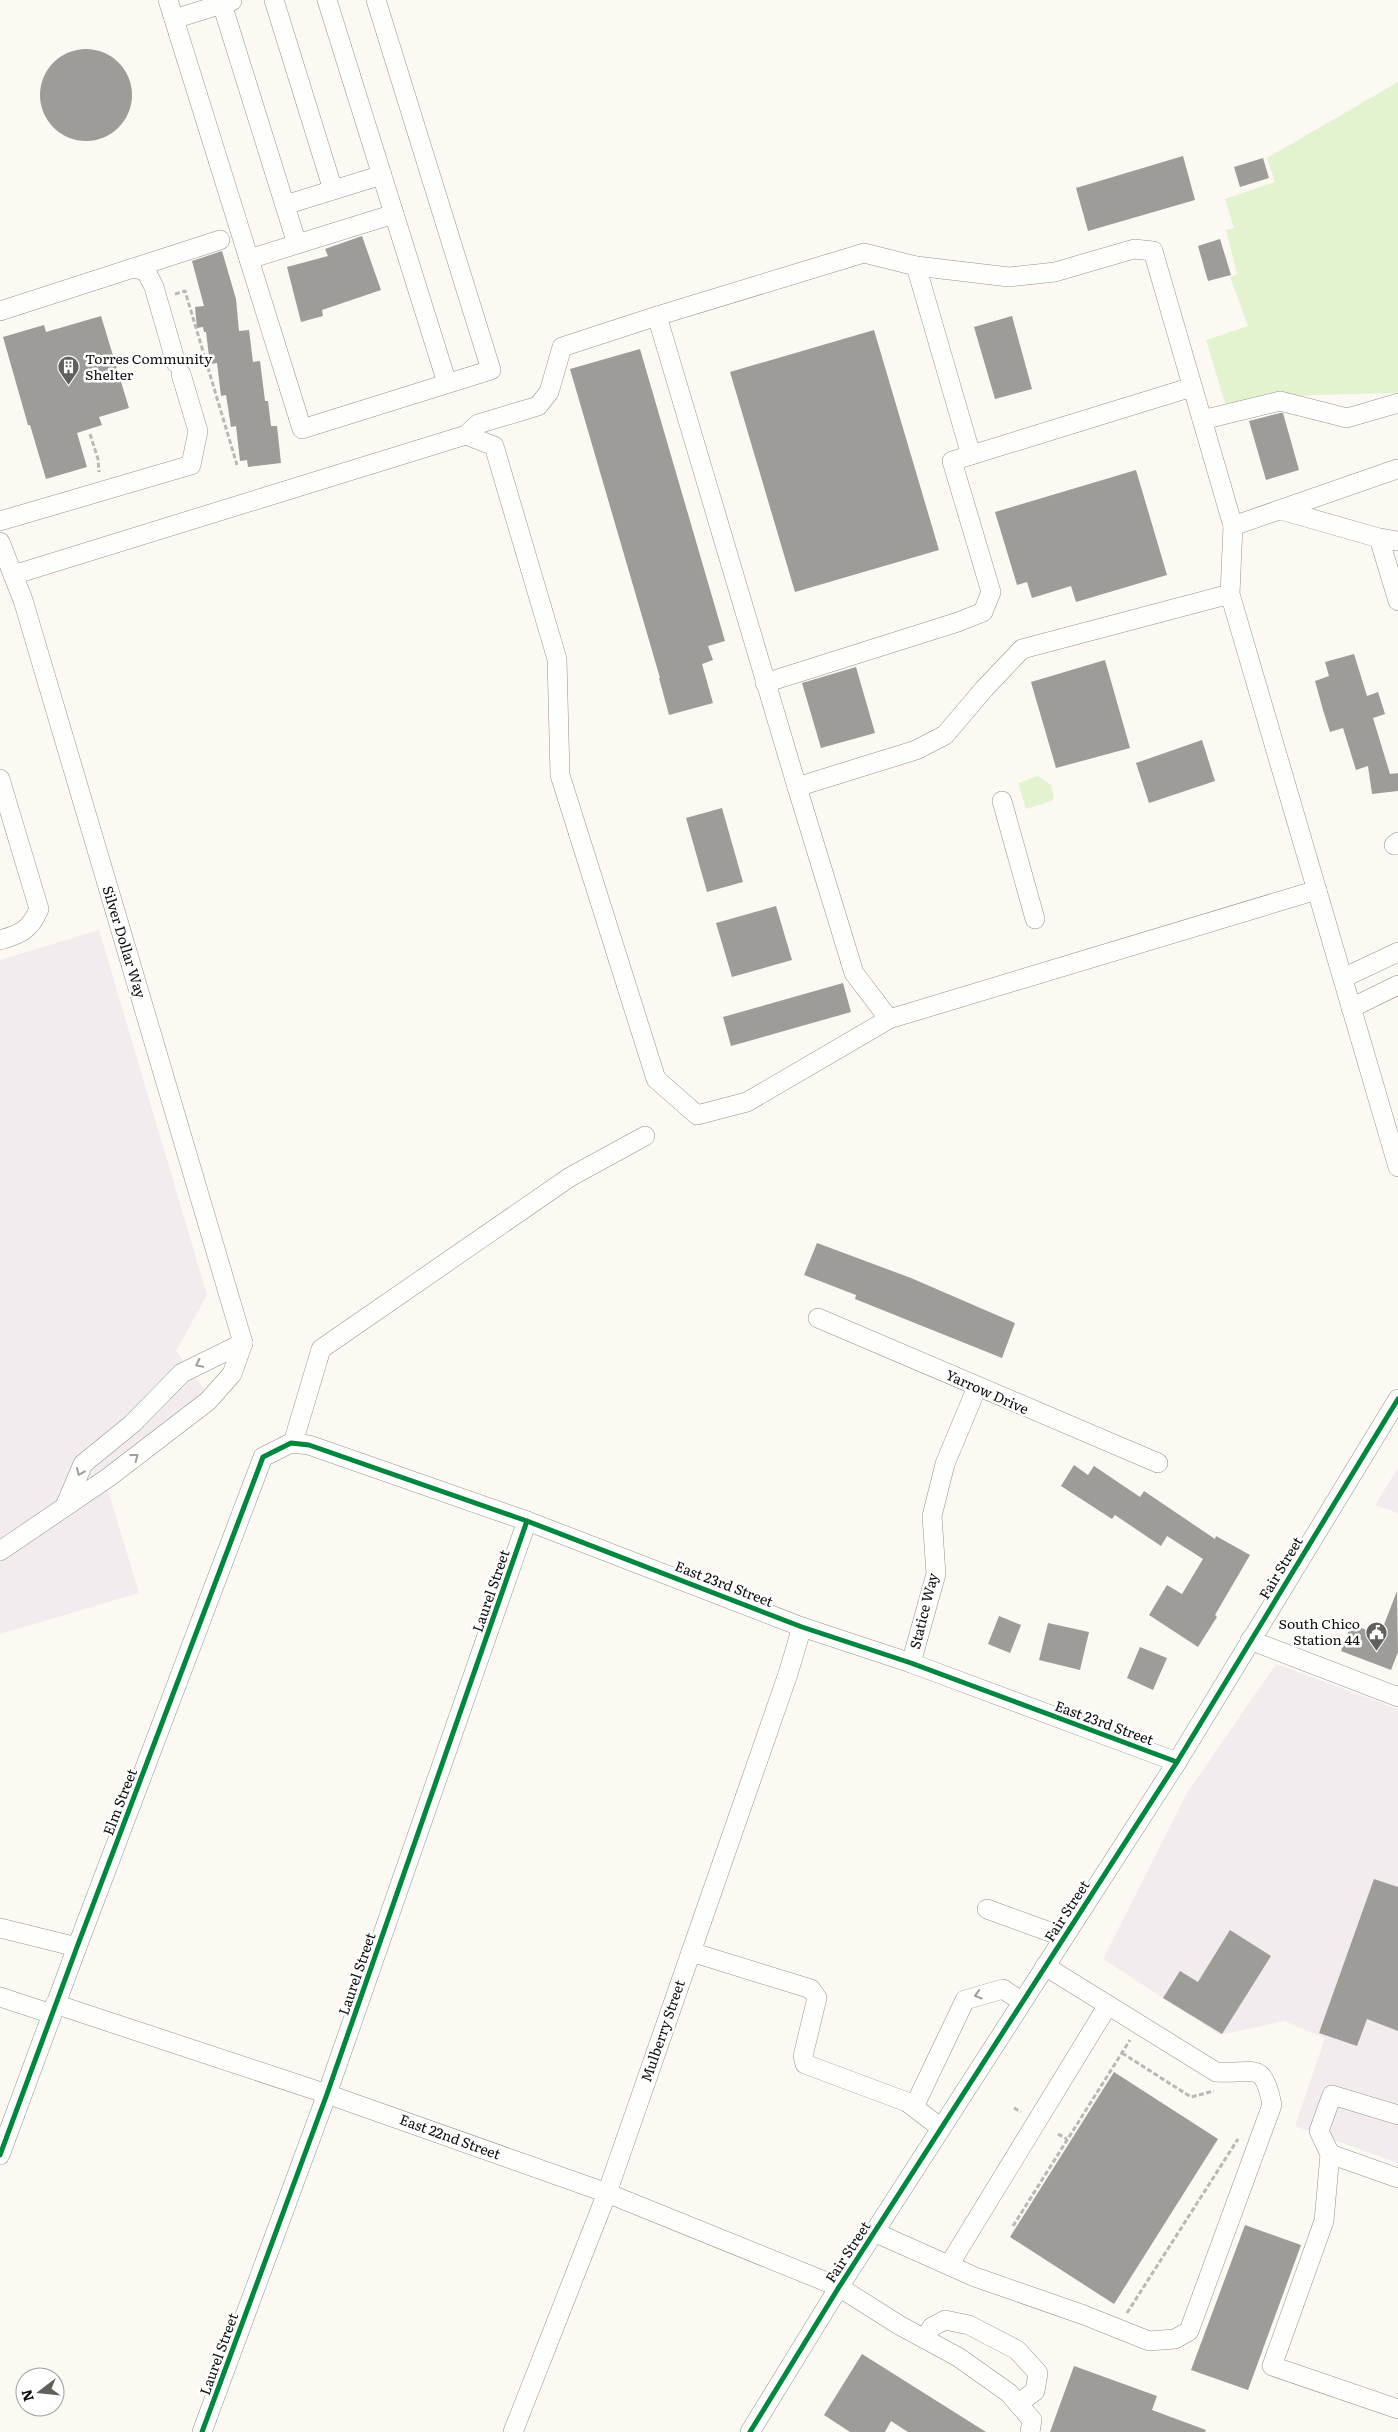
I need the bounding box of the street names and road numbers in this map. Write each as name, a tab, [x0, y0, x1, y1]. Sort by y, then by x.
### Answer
street label: Silver Dollar Way	[98, 883, 152, 1001]
street label: Yarrow Drive	[943, 1364, 1032, 1418]
street label: Fair Street	[1254, 1532, 1307, 1603]
street label: Laurel Street	[467, 1546, 514, 1635]
street label: East 23rd Street	[672, 1555, 777, 1611]
street label: Statice Way	[904, 1570, 942, 1651]
street label: East 23rd Street	[1052, 1695, 1157, 1749]
street label: Elm Street	[97, 1765, 141, 1838]
street label: Fair Street	[1039, 1875, 1094, 1945]
street label: Laurel Street	[333, 1929, 380, 2018]
street label: Mulberry Street	[635, 1977, 689, 2084]
street label: East 22nd Street	[397, 2109, 504, 2164]
street label: Fair Street	[820, 2216, 875, 2286]
street label: Laurel Street	[194, 2309, 242, 2398]

